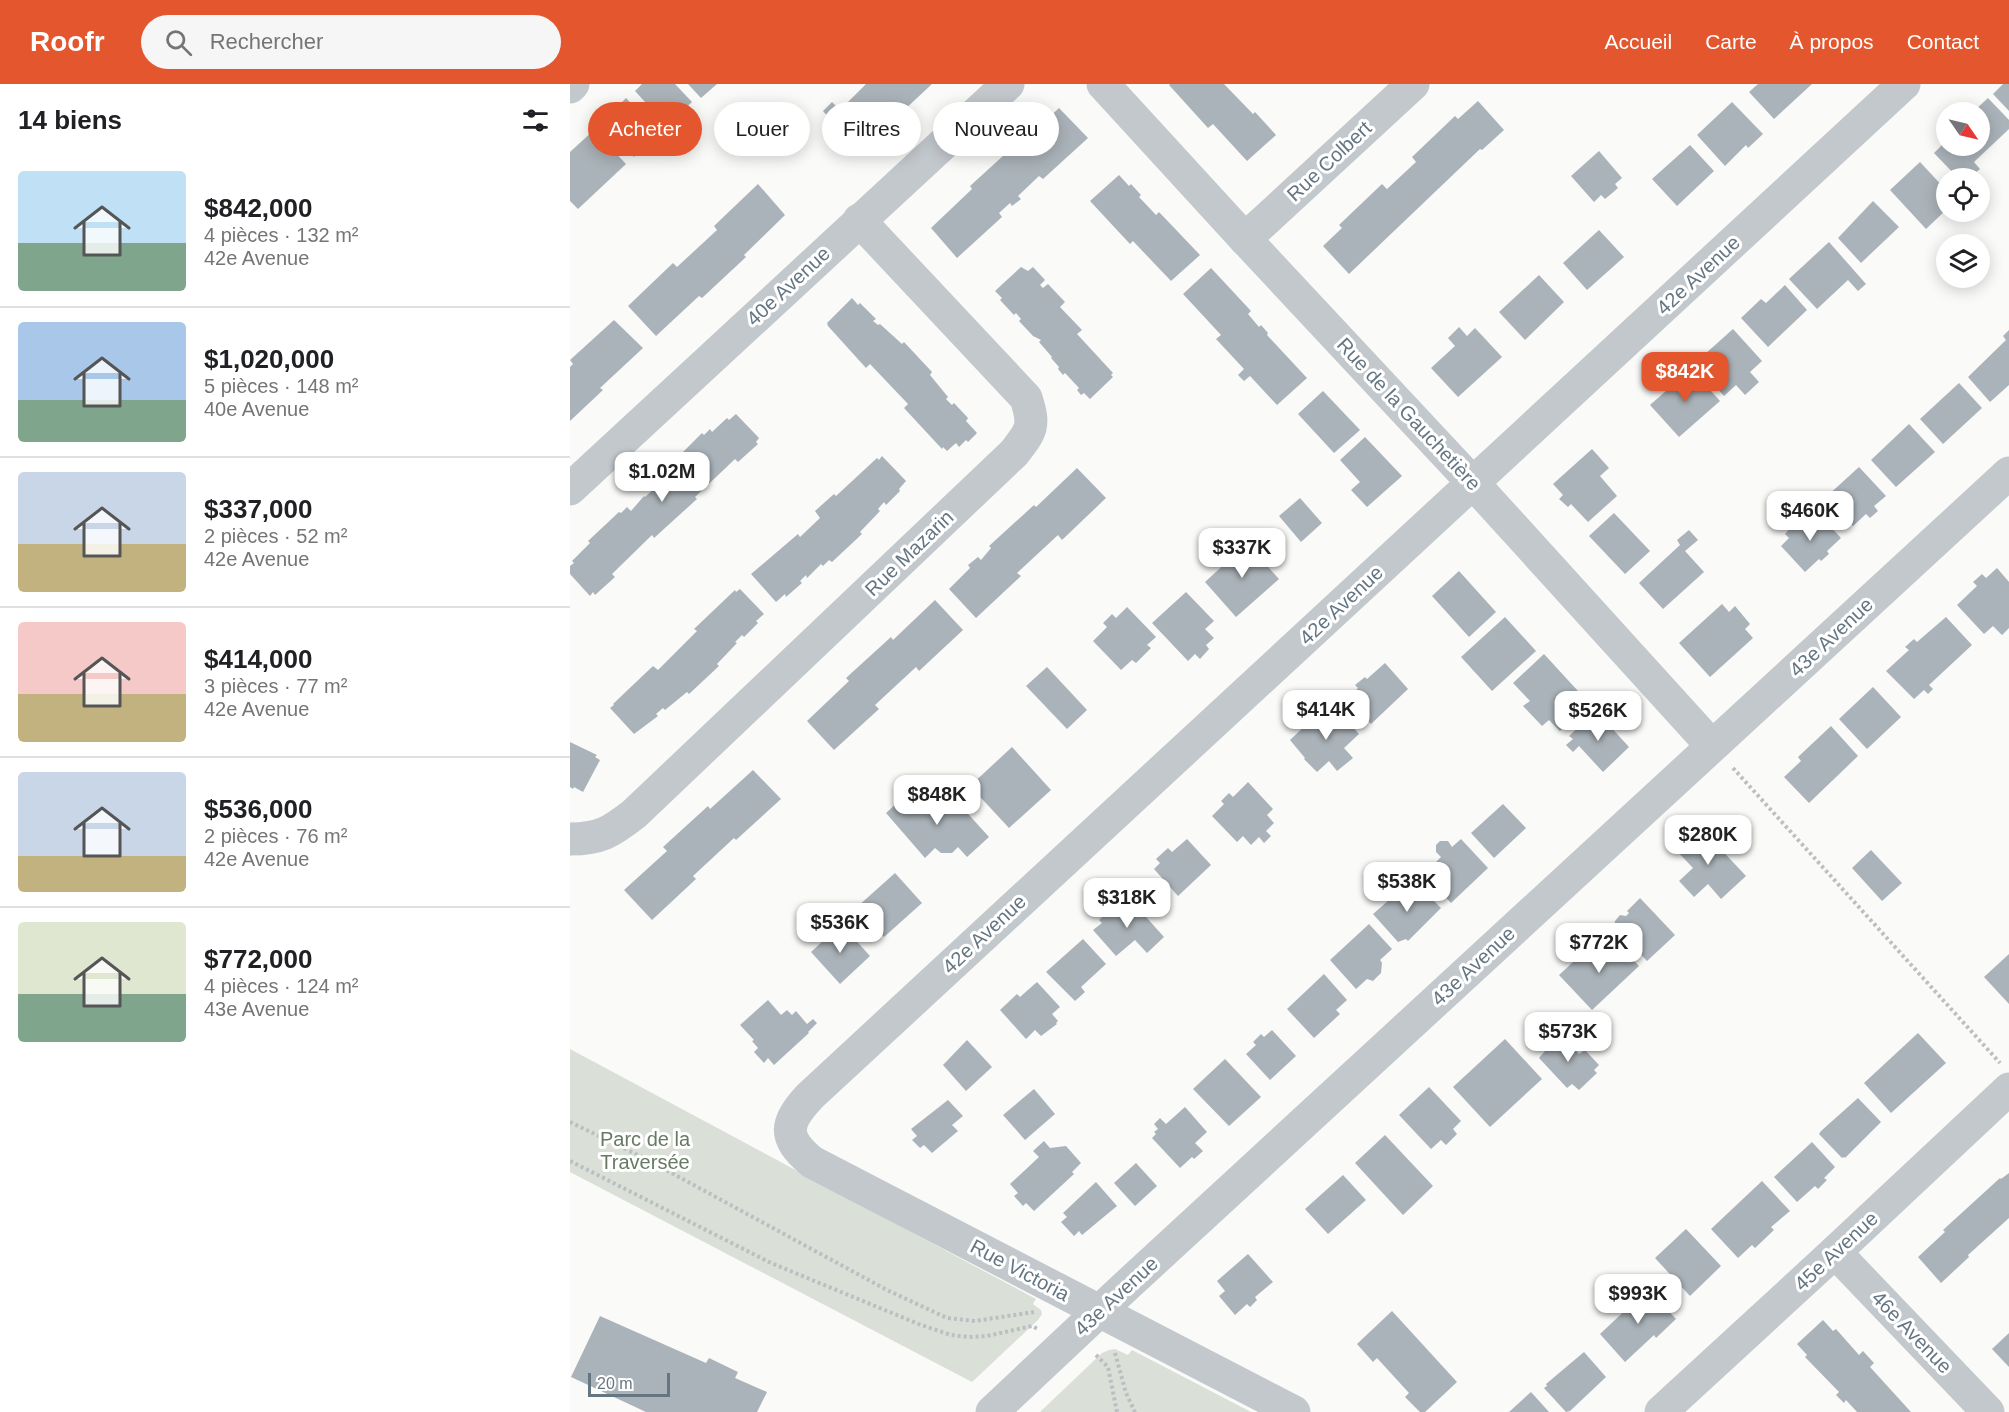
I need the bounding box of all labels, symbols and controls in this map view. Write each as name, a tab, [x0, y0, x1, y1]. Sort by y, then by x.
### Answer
search box	[141, 15, 561, 69]
text: Roofr	[30, 26, 105, 57]
icon: search	[162, 26, 195, 59]
text: Rechercher	[210, 29, 323, 54]
text: Accueil	[1605, 30, 1672, 53]
text: Carte	[1705, 30, 1757, 53]
text: À propos	[1790, 30, 1874, 53]
text: Contact	[1907, 30, 1979, 53]
chip: Acheter	[588, 102, 702, 156]
chip: Louer	[714, 102, 810, 156]
chip: Filtres	[822, 102, 921, 156]
chip: Nouveau	[933, 102, 1059, 156]
north arrow	[1936, 102, 1990, 156]
map controls	[1936, 102, 1990, 288]
icon: filters	[519, 104, 552, 137]
text: 14 biens	[18, 105, 122, 135]
street label: Rue Colbert	[1282, 116, 1376, 205]
button: locate	[1936, 168, 1990, 222]
text: $842,000	[204, 193, 312, 223]
icon: home	[66, 195, 138, 267]
text: 4 pièces · 132 m²	[204, 224, 359, 246]
street label: 42e Avenue	[1652, 231, 1744, 319]
button: layers	[1936, 234, 1990, 288]
street label: 40e Avenue	[742, 242, 834, 330]
text: 42e Avenue	[204, 247, 309, 269]
street label: Rue de la Gauchetière	[1333, 333, 1485, 495]
text: $1,020,000	[204, 344, 334, 374]
icon: home	[66, 346, 138, 418]
pin: $842K	[1643, 352, 1727, 403]
text: $842K	[1656, 360, 1714, 382]
text: 5 pièces · 148 m²	[204, 375, 359, 397]
text: 40e Avenue	[204, 398, 309, 420]
pin: $1.02M	[613, 452, 711, 503]
text: $1.02M	[629, 460, 695, 482]
pin: $460K	[1768, 491, 1852, 542]
text: $337,000	[204, 494, 312, 524]
icon: home	[66, 496, 138, 568]
text: $460K	[1781, 499, 1839, 521]
street label: Rue Mazarin	[861, 506, 957, 600]
text: 2 pièces · 52 m²	[204, 525, 347, 547]
pin: $337K	[1200, 528, 1284, 579]
text: $337K	[1213, 536, 1271, 558]
text: 42e Avenue	[204, 548, 309, 570]
street label: 42e Avenue	[1295, 561, 1387, 649]
street label: 43e Avenue	[1785, 593, 1877, 681]
text: $414,000	[204, 644, 312, 674]
icon: home	[66, 646, 138, 718]
text: 3 pièces · 77 m²	[204, 675, 347, 697]
pin: $414K	[1284, 690, 1368, 741]
pin: $526K	[1556, 691, 1640, 742]
text: 42e Avenue	[204, 698, 309, 720]
text: $414K	[1297, 698, 1355, 720]
text: $526K	[1569, 699, 1627, 721]
pin: $848K	[895, 775, 979, 826]
text: $848K	[908, 783, 966, 805]
text: $536,000	[204, 794, 312, 824]
icon: home	[66, 796, 138, 868]
pin: $280K	[1666, 815, 1750, 866]
text: $280K	[1679, 823, 1737, 845]
text: 2 pièces · 76 m²	[204, 825, 347, 847]
text: 42e Avenue	[204, 848, 309, 870]
pin: $538K	[1365, 862, 1449, 913]
text: $538K	[1378, 870, 1436, 892]
pin: $318K	[1085, 878, 1169, 929]
text: $318K	[1098, 886, 1156, 908]
street label: 42e Avenue	[938, 890, 1030, 978]
pin: $536K	[798, 903, 882, 954]
text: $536K	[811, 911, 869, 933]
street label: 43e Avenue	[1427, 922, 1519, 1010]
pin: $772K	[1557, 923, 1641, 974]
text: $772K	[1570, 931, 1628, 953]
text: $772,000	[204, 944, 312, 974]
icon: home	[66, 946, 138, 1018]
text: 4 pièces · 124 m²	[204, 975, 359, 997]
text: 43e Avenue	[204, 998, 309, 1020]
pin: $573K	[1526, 1012, 1610, 1063]
text: $573K	[1539, 1020, 1597, 1042]
park label: Parc de la Traversée	[600, 1128, 691, 1173]
street label: 45e Avenue	[1790, 1207, 1882, 1295]
street label: Rue Victoria	[967, 1235, 1074, 1306]
street label: 43e Avenue	[1070, 1252, 1162, 1340]
pin: $993K	[1596, 1274, 1680, 1325]
text: $993K	[1609, 1282, 1667, 1304]
street label: 46e Avenue	[1868, 1286, 1956, 1378]
scale bar	[588, 1370, 670, 1398]
text: 20 m	[597, 1375, 633, 1392]

